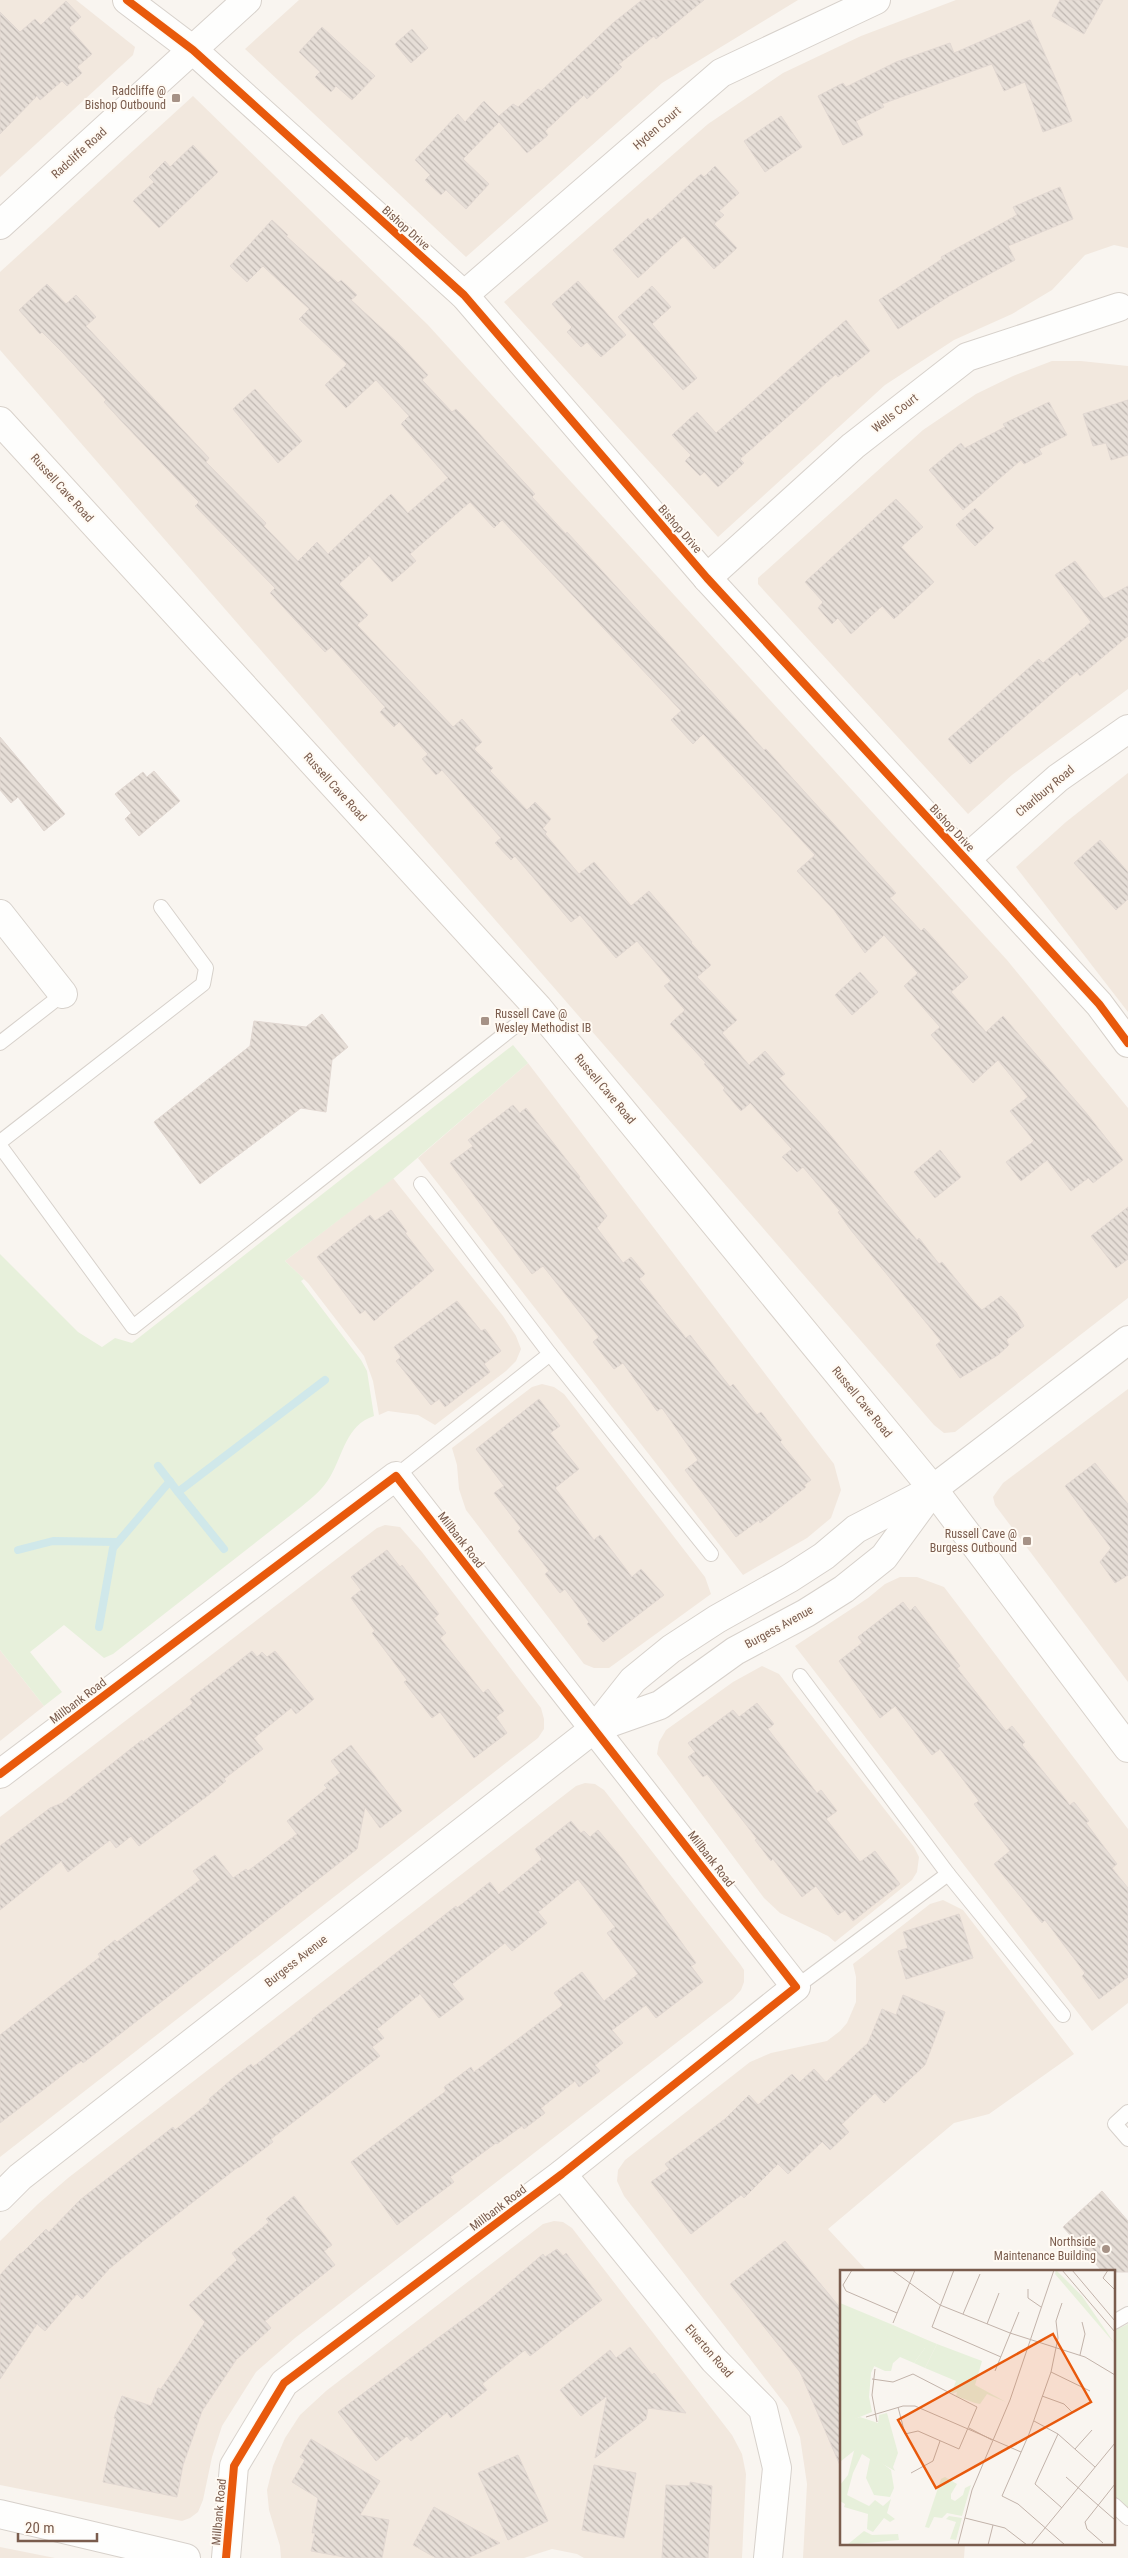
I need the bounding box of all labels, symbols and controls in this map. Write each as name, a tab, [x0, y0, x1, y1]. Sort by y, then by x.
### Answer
place label: Radcliffe @ Bishop Outbound	[85, 84, 166, 112]
marker: Radcliffe @ Bishop Outbound	[170, 92, 182, 104]
street label: Hyden Court	[630, 103, 684, 153]
street label: Radcliffe Road	[49, 125, 109, 181]
street label: Bishop Drive	[379, 203, 433, 253]
street label: Wells Court	[869, 390, 921, 435]
street label: Russell Cave Road	[28, 451, 96, 525]
street label: Bishop Drive	[655, 502, 705, 556]
street label: Russell Cave Road	[301, 750, 369, 824]
street label: Charlbury Road	[1013, 762, 1077, 820]
street label: Bishop Drive	[927, 802, 978, 855]
place label: Russell Cave @ Wesley Methodist IB	[495, 1007, 591, 1035]
marker: Russell Cave @ Wesley Methodist IB	[479, 1015, 491, 1027]
street label: Russell Cave Road	[572, 1051, 638, 1127]
street label: Russell Cave Road	[829, 1364, 895, 1440]
street label: Millbank Road	[435, 1509, 487, 1571]
place label: Russell Cave @ Burgess Outbound	[930, 1527, 1017, 1555]
marker: Russell Cave @ Burgess Outbound	[1021, 1535, 1033, 1547]
street label: Burgess Avenue	[743, 1602, 816, 1651]
street label: Millbank Road	[47, 1675, 109, 1727]
street label: Millbank Road	[685, 1828, 737, 1890]
street label: Burgess Avenue	[262, 1932, 330, 1990]
street label: Millbank Road	[467, 2182, 529, 2234]
place label: Northside Maintenance Building	[994, 2235, 1096, 2263]
marker: Northside Maintenance Building	[1100, 2243, 1112, 2255]
inset map	[840, 2270, 1116, 2546]
street label: Elverton Road	[682, 2322, 736, 2380]
street label: Millbank Road	[209, 2478, 229, 2546]
scale bar	[18, 2510, 96, 2542]
text: 20 m	[25, 2519, 55, 2537]

